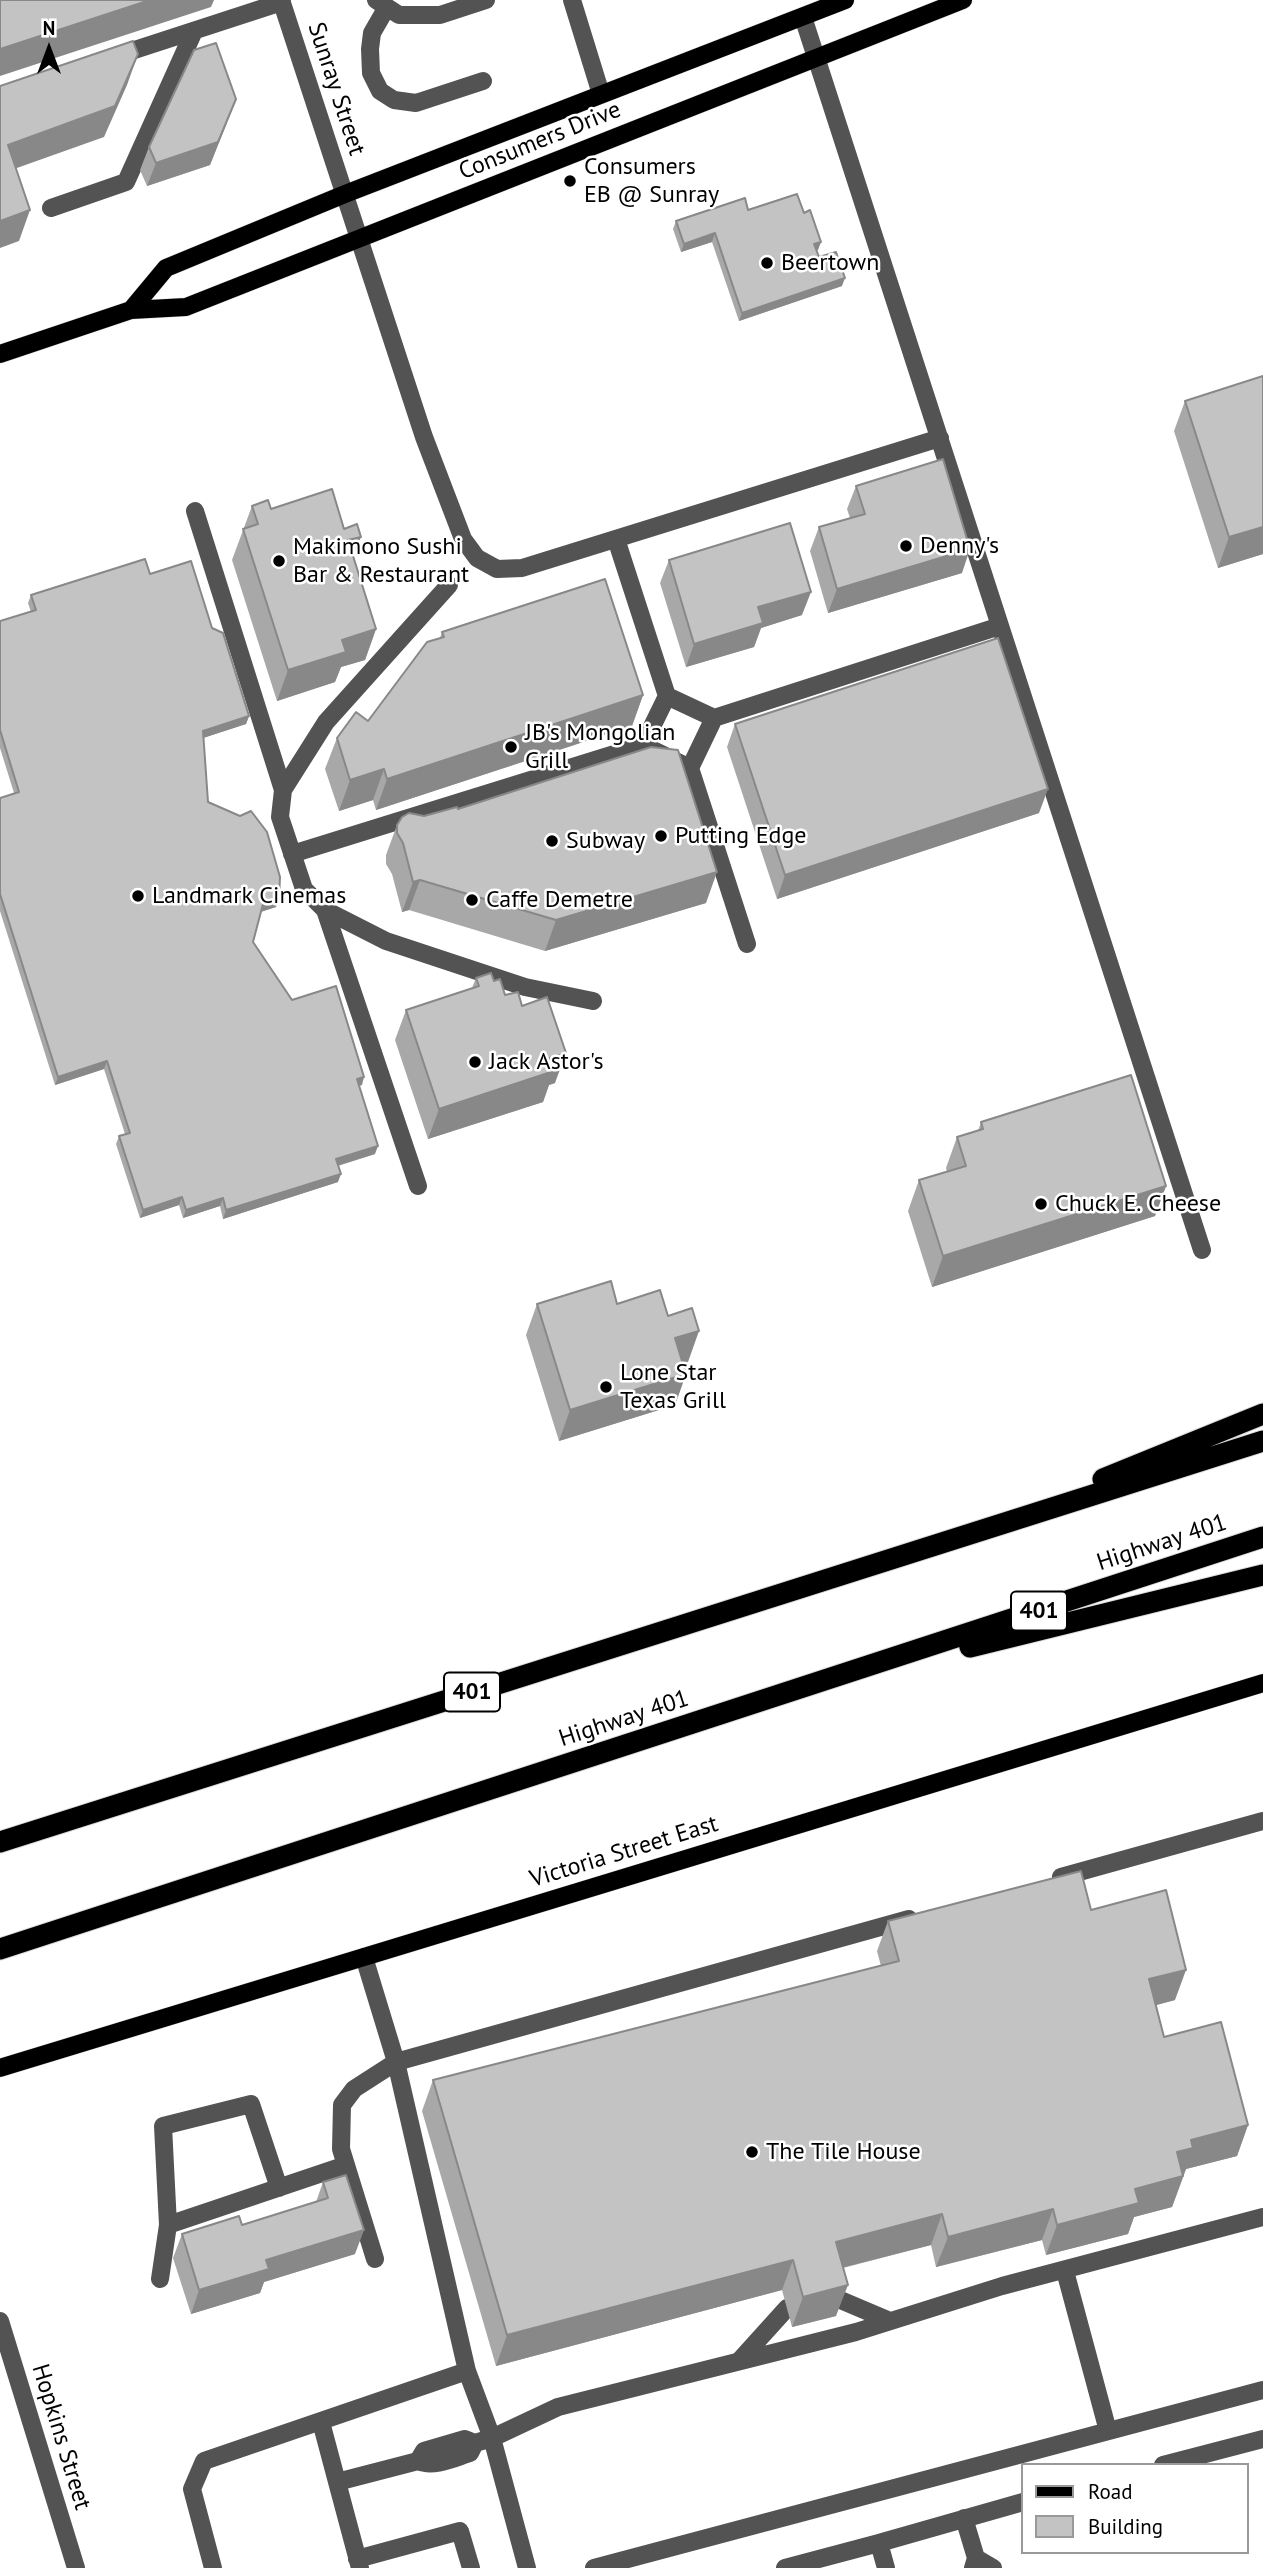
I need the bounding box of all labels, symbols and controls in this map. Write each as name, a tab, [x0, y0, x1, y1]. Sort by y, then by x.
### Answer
north arrow	[14, 14, 84, 84]
text: N	[43, 16, 55, 40]
street label: Sunray Street	[301, 19, 371, 159]
street label: Consumers Drive	[455, 95, 625, 187]
place label: Consumers EB @ Sunray	[584, 153, 719, 209]
marker: Consumers EB @ Sunray	[562, 173, 578, 189]
place label: Beertown	[781, 249, 879, 277]
marker: Beertown	[759, 255, 775, 271]
place label: Denny's	[920, 532, 999, 560]
place label: Makimono Sushi Bar & Restaurant	[293, 533, 469, 589]
marker: Denny's	[898, 538, 914, 554]
marker: Makimono Sushi Bar & Restaurant	[271, 553, 287, 569]
place label: JB's Mongolian Grill	[525, 719, 675, 775]
marker: JB's Mongolian Grill	[503, 739, 519, 755]
place label: Putting Edge	[675, 822, 806, 850]
place label: Subway	[566, 827, 645, 855]
marker: Putting Edge	[653, 828, 669, 844]
marker: Subway	[544, 833, 560, 849]
place label: Landmark Cinemas	[152, 882, 346, 910]
place label: Caffe Demetre	[486, 886, 633, 914]
marker: Landmark Cinemas	[130, 888, 146, 904]
marker: Caffe Demetre	[464, 892, 480, 908]
place label: Jack Astor's	[489, 1048, 604, 1076]
marker: Jack Astor's	[467, 1054, 483, 1070]
place label: Chuck E. Cheese	[1055, 1190, 1221, 1218]
marker: Chuck E. Cheese	[1033, 1196, 1049, 1212]
place label: Lone Star Texas Grill	[620, 1359, 726, 1415]
marker: Lone Star Texas Grill	[598, 1379, 614, 1395]
street label: Highway 401	[1093, 1508, 1231, 1578]
road number: 401	[1011, 1592, 1067, 1630]
road number: 401	[444, 1672, 500, 1712]
street label: Highway 401	[555, 1684, 693, 1754]
street label: Victoria Street East	[526, 1810, 722, 1894]
place label: The Tile House	[766, 2138, 921, 2166]
marker: The Tile House	[744, 2144, 760, 2160]
street label: Hopkins Street	[25, 2361, 97, 2513]
legend	[1021, 2463, 1249, 2554]
text: Road	[1088, 2478, 1132, 2505]
text: Building	[1088, 2513, 1163, 2540]

